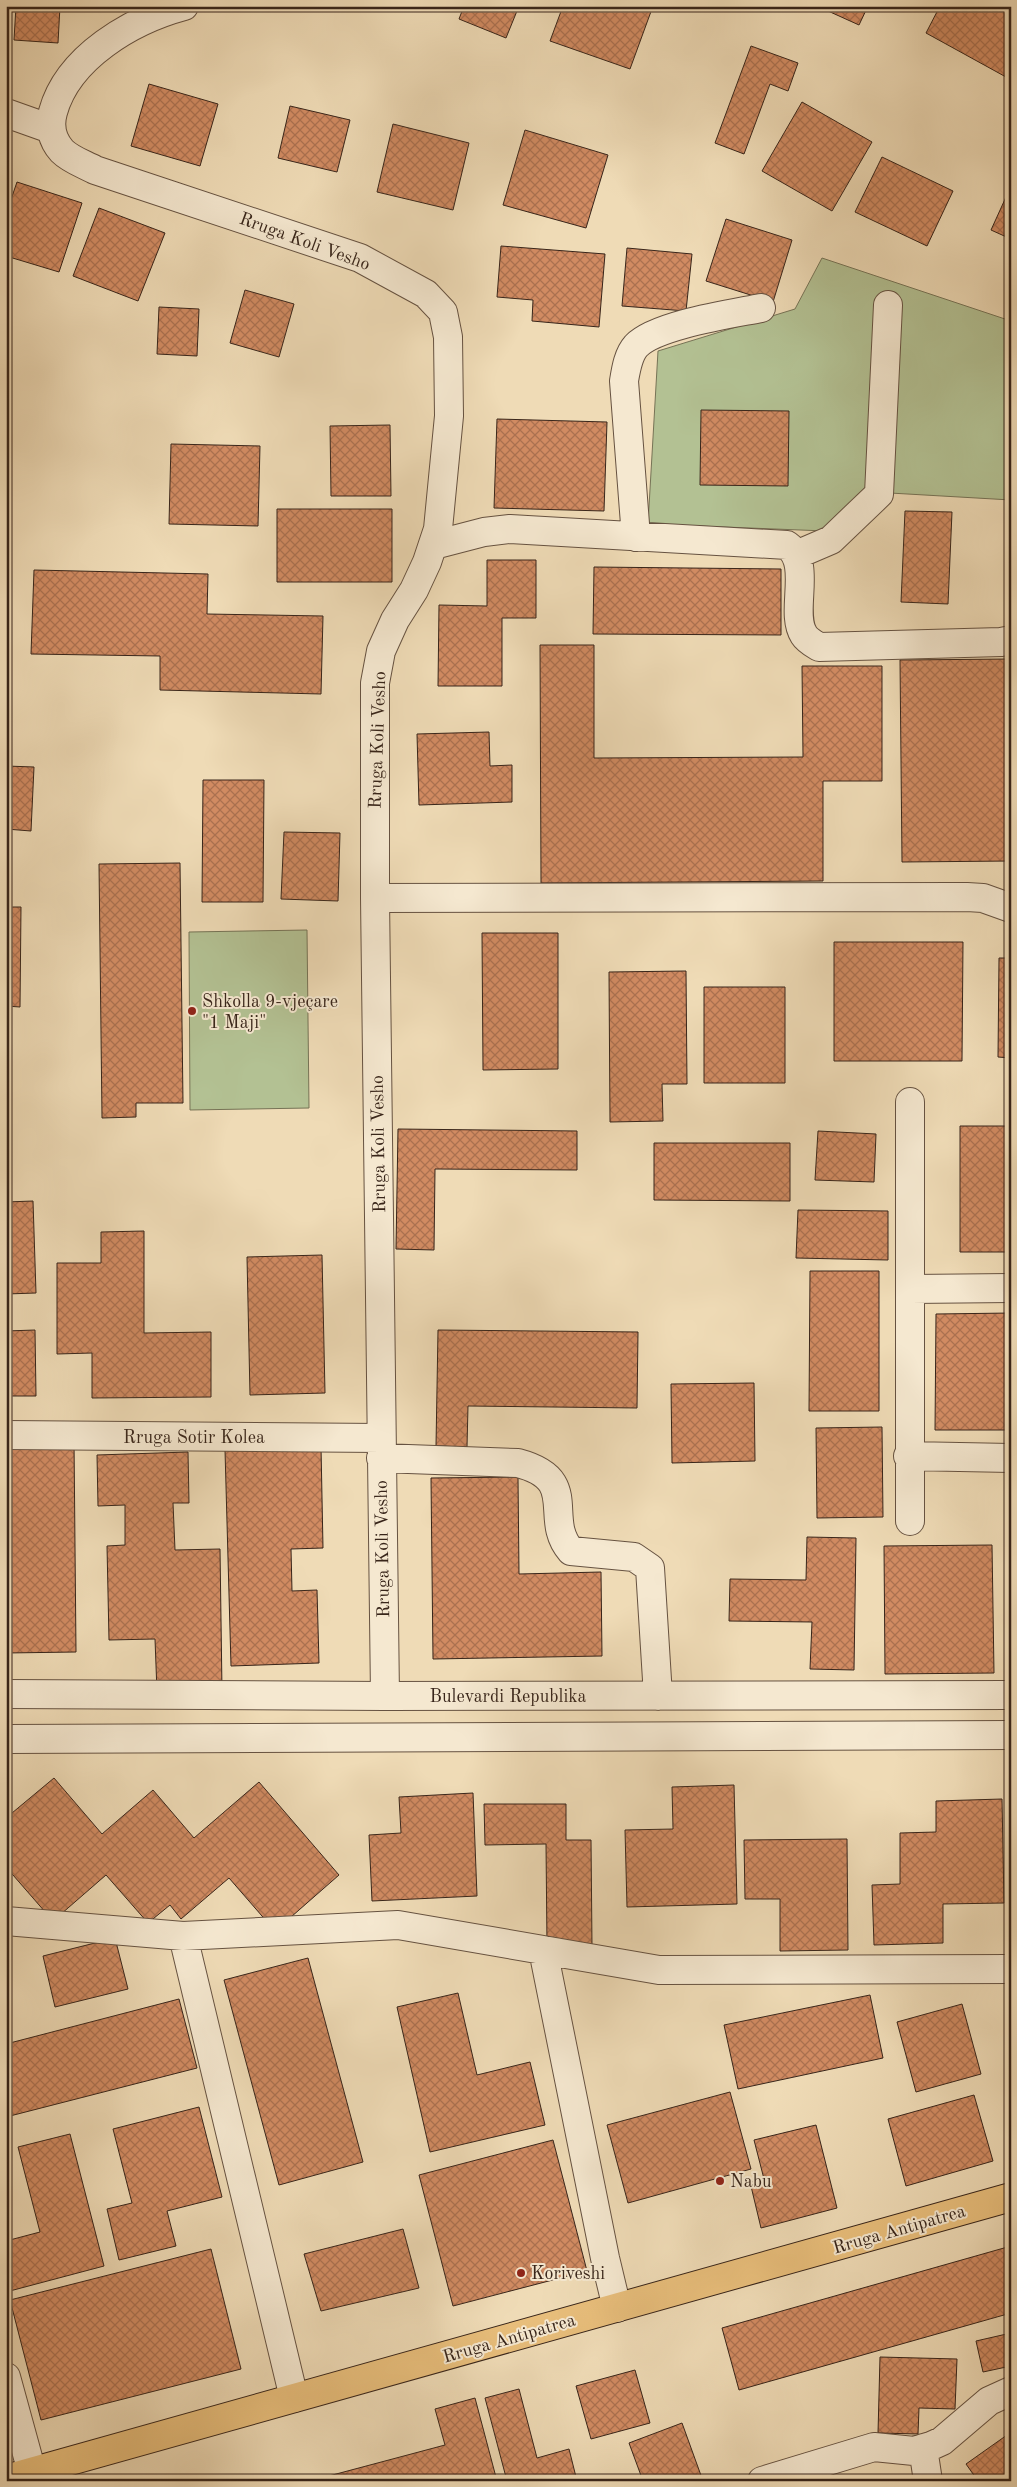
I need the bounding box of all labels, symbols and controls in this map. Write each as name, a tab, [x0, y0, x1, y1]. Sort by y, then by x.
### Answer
street label: Rruga Koli Vesho	[237, 210, 373, 274]
street label: Rruga Koli Vesho	[367, 671, 389, 809]
place label: Shkolla 9-vjeçare "1 Maji"	[202, 993, 338, 1032]
marker: Shkolla 9-vjeçare "1 Maji"	[186, 1005, 198, 1017]
street label: Rruga Koli Vesho	[369, 1075, 389, 1213]
street label: Rruga Sotir Kolea	[123, 1429, 265, 1447]
street label: Rruga Koli Vesho	[373, 1480, 393, 1618]
street label: Bulevardi Republika	[430, 1688, 587, 1706]
place label: Nabu	[730, 2173, 772, 2191]
marker: Nabu	[714, 2175, 726, 2187]
street label: Rruga Antipatrea	[831, 2202, 968, 2258]
place label: Koriveshi	[531, 2265, 605, 2283]
marker: Koriveshi	[515, 2267, 527, 2279]
street label: Rruga Antipatrea	[441, 2311, 578, 2367]

